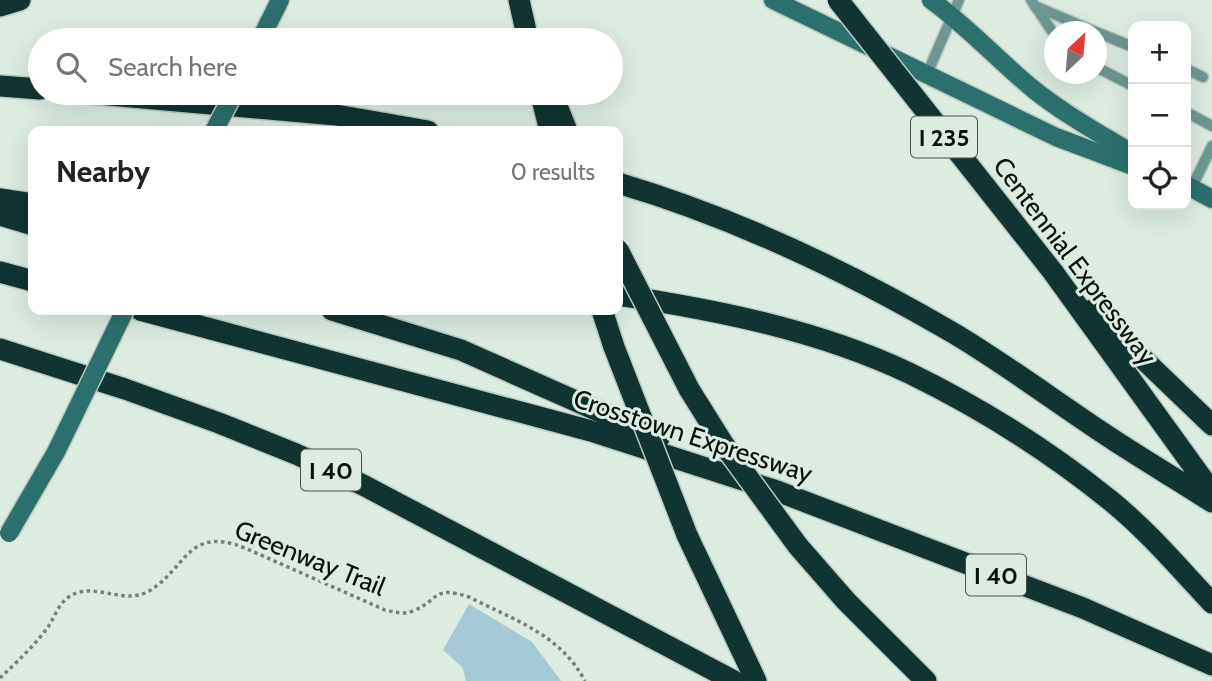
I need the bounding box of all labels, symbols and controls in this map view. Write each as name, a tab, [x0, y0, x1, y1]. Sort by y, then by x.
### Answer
north arrow	[1044, 21, 1107, 84]
map controls	[1128, 21, 1191, 210]
button: +	[1128, 21, 1191, 84]
search box	[28, 28, 623, 105]
icon: search	[52, 48, 90, 86]
text: Search here	[108, 51, 237, 83]
button: −	[1128, 84, 1191, 147]
road number: I 235	[911, 117, 977, 158]
button: locate	[1128, 147, 1191, 210]
street label: Centennial Expressway	[986, 151, 1164, 371]
text: Nearby	[56, 153, 150, 190]
text: 0 results	[511, 158, 595, 186]
street label: Crosstown Expressway	[569, 382, 817, 490]
road number: I 40	[301, 449, 361, 490]
street label: Greenway Trail	[230, 513, 390, 603]
road number: I 40	[966, 554, 1026, 596]

